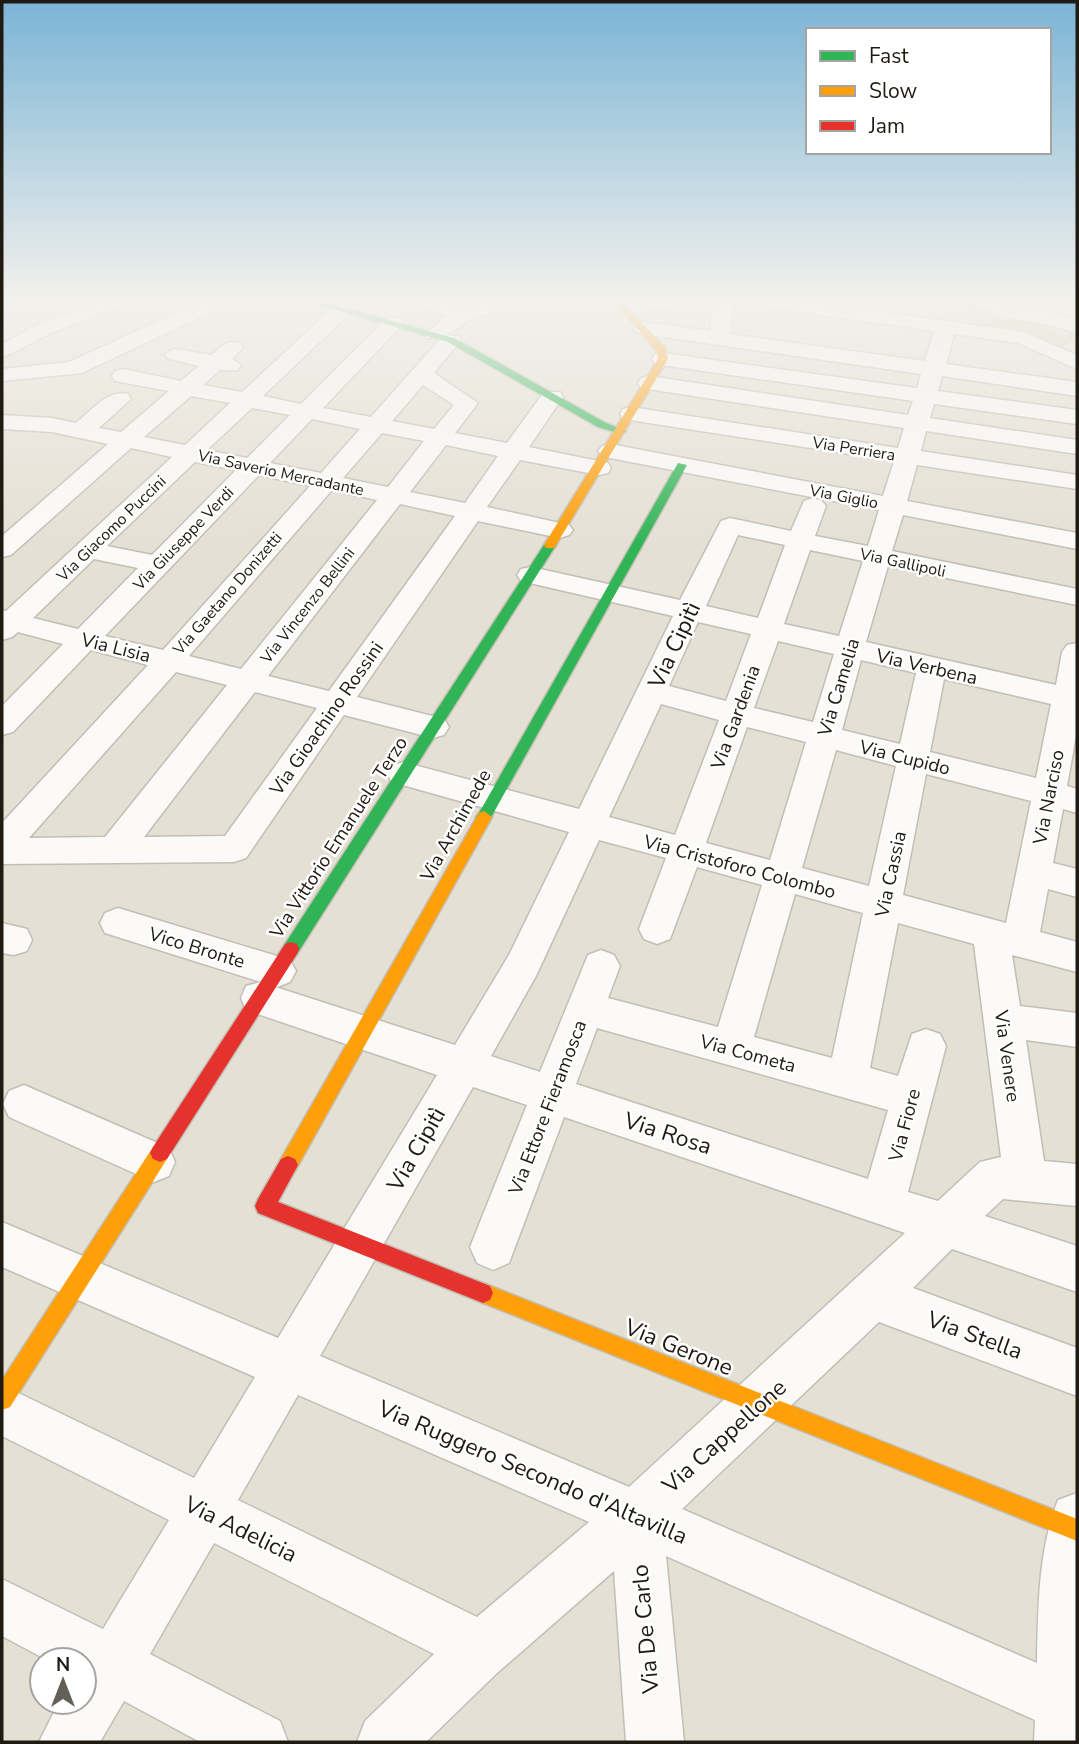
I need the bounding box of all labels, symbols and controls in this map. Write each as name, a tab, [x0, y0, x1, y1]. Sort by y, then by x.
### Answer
legend	[806, 28, 1051, 154]
text: Fast	[869, 42, 909, 70]
text: Slow	[869, 77, 918, 105]
text: Jam	[868, 112, 905, 140]
street label: Via Perriera	[810, 431, 897, 466]
street label: Via Saverio Mercadante	[195, 444, 366, 501]
street label: Via Giacomo Puccini	[51, 471, 171, 587]
street label: Via Giglio	[807, 479, 880, 514]
street label: Via Giuseppe Verdi	[128, 482, 239, 596]
street label: Via Gaetano Donizetti	[168, 528, 287, 661]
street label: Via Vincenzo Bellini	[255, 543, 360, 669]
street label: Via Gallipoli	[857, 543, 948, 583]
street label: Via Cipitì	[640, 597, 708, 694]
street label: Via Lisia	[77, 627, 153, 669]
street label: Via Camelia	[811, 635, 866, 741]
street label: Via Gioachino Rossini	[263, 636, 390, 802]
street label: Via Verbena	[873, 642, 980, 691]
street label: Via Gardenia	[705, 661, 767, 774]
street label: Via Vittorio Emanuele Terzo	[263, 732, 414, 944]
street label: Via Cupido	[856, 734, 953, 782]
street label: Via Narciso	[1027, 748, 1071, 848]
street label: Via Archimede	[414, 765, 497, 887]
street label: Via Cristoforo Colombo	[640, 829, 839, 905]
street label: Via Cassia	[869, 829, 913, 921]
street label: Vico Bronte	[145, 921, 248, 975]
street label: Via Venere	[988, 1008, 1026, 1104]
street label: Via Ettore Fieramosca	[502, 1016, 593, 1199]
street label: Via Cometa	[696, 1028, 799, 1079]
street label: Via Fiore	[882, 1086, 927, 1166]
street label: Via Cipitì	[379, 1102, 453, 1198]
street label: Via Rosa	[619, 1104, 716, 1162]
street label: Via Stella	[922, 1304, 1027, 1367]
street label: Via Gerone	[619, 1311, 738, 1383]
street label: Via Cappellone	[655, 1372, 793, 1501]
street label: Via Ruggero Secondo d'Altavilla	[372, 1393, 692, 1552]
street label: Via Adelicia	[178, 1488, 302, 1570]
street label: Via De Carlo	[624, 1563, 667, 1696]
north arrow	[28, 1646, 98, 1716]
text: N	[56, 1652, 70, 1678]

